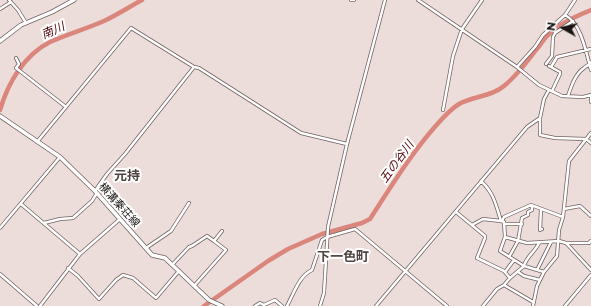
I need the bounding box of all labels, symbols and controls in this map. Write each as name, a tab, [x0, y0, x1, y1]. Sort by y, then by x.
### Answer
north arrow	[543, 8, 583, 48]
water label: 南川	[39, 20, 67, 42]
text: N	[544, 21, 559, 32]
water label: 五の谷川	[377, 138, 417, 186]
district label: 元持	[114, 168, 140, 184]
street label: 横溝秦荘線	[96, 180, 142, 230]
district label: 下一色町	[317, 249, 369, 265]

